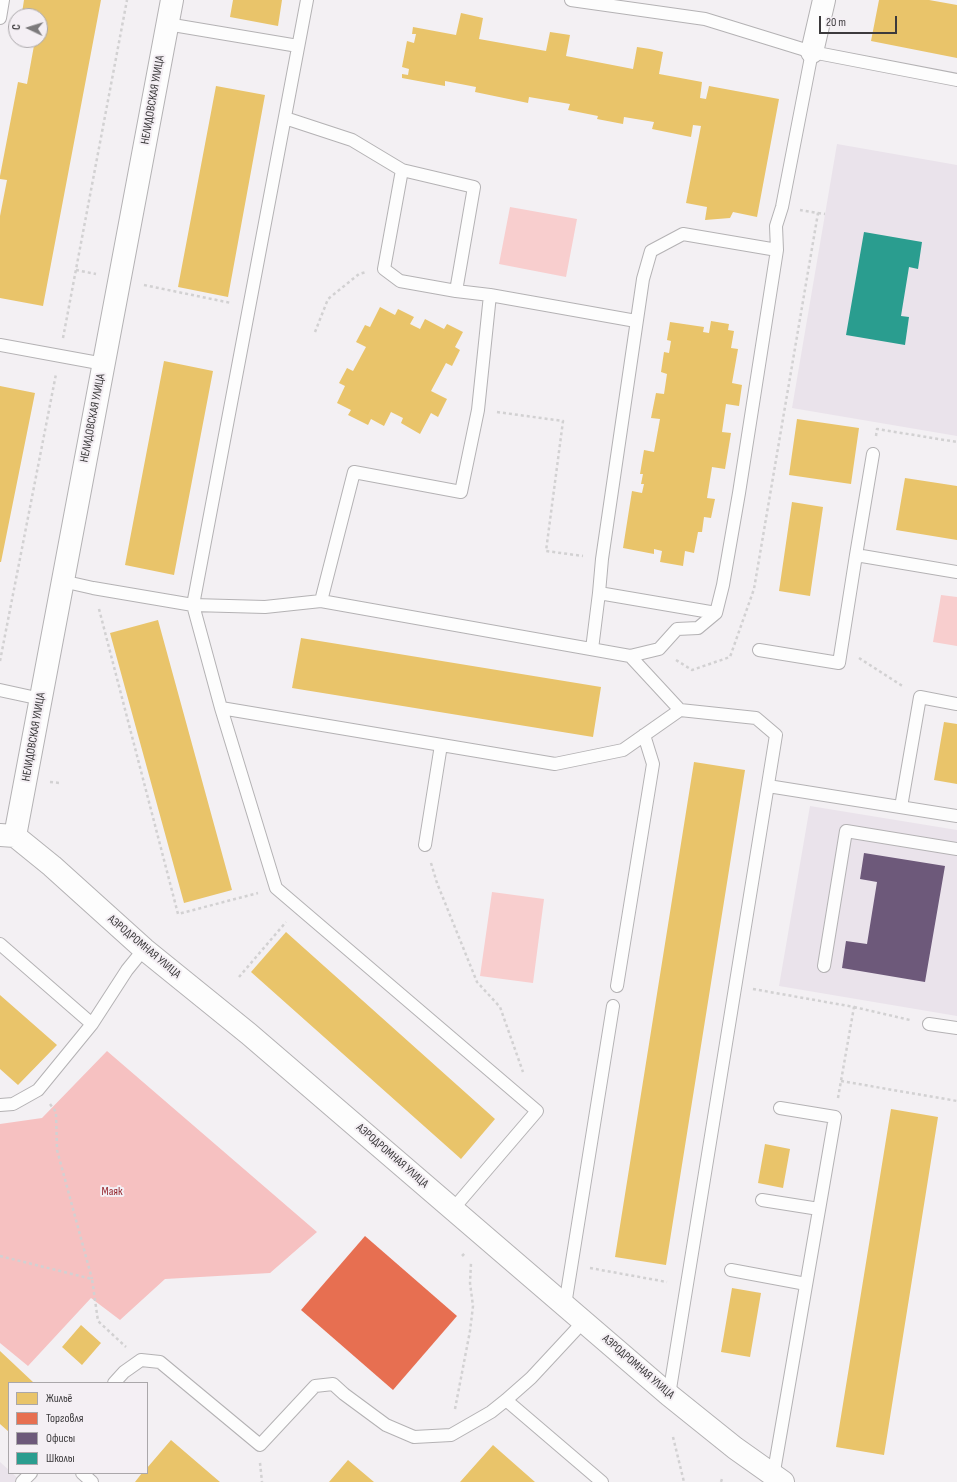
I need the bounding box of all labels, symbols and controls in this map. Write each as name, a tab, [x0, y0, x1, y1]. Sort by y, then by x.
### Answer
north arrow	[8, 8, 48, 48]
scale bar	[821, 8, 899, 34]
text: 20 m	[826, 15, 846, 30]
text: С	[10, 24, 23, 30]
street label: НЕЛИДОВСКАЯ УЛИЦА	[138, 54, 168, 146]
street label: НЕЛИДОВСКАЯ УЛИЦА	[77, 372, 109, 464]
street label: НЕЛИДОВСКАЯ УЛИЦА	[19, 691, 49, 783]
street label: АЭРОДРОМНАЯ УЛИЦА	[104, 912, 184, 982]
street label: АЭРОДРОМНАЯ УЛИЦА	[353, 1121, 431, 1191]
park label: Маяк	[102, 1185, 122, 1199]
street label: АЭРОДРОМНАЯ УЛИЦА	[599, 1332, 677, 1402]
legend	[8, 1382, 148, 1474]
text: Жильё	[46, 1391, 72, 1406]
text: Торговля	[46, 1411, 83, 1426]
text: Офисы	[46, 1431, 75, 1446]
text: Школы	[46, 1451, 75, 1466]

